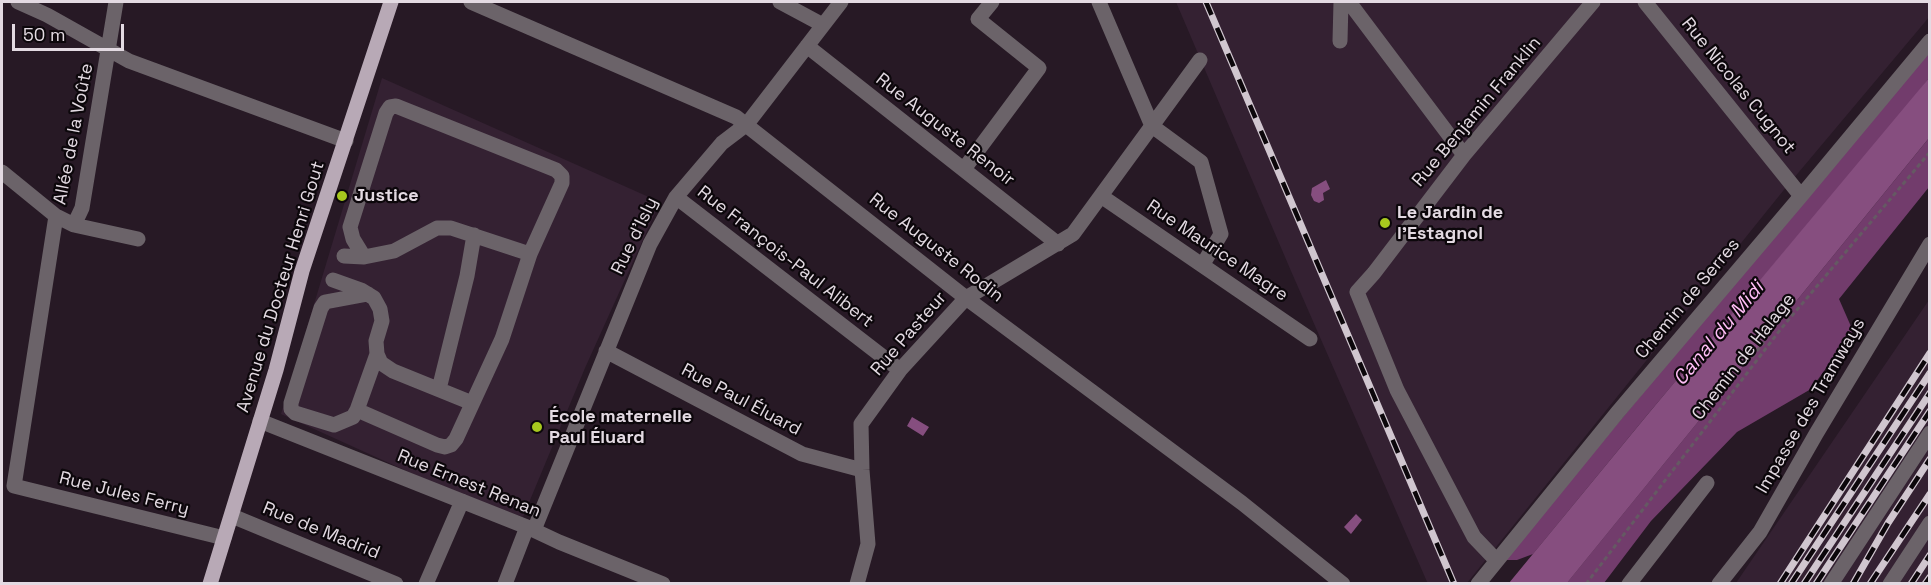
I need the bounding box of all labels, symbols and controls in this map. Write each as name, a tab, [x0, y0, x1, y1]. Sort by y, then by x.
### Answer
scale bar	[15, 12, 128, 50]
street label: Rue Nicolas Cugnot	[1676, 14, 1800, 158]
text: 50 m	[23, 23, 65, 46]
street label: Rue Benjamin Franklin	[1408, 33, 1546, 191]
street label: Allée de la Voûte	[50, 61, 98, 207]
street label: Rue Auguste Renoir	[871, 69, 1019, 191]
street label: Avenue du Docteur Henri Gout	[232, 159, 330, 415]
street label: Rue François-Paul Alibert	[693, 182, 877, 332]
place label: Justice	[354, 185, 419, 207]
marker: Justice	[335, 189, 349, 203]
street label: Rue Auguste Rodin	[864, 189, 1008, 307]
street label: Rue d'Isly	[607, 194, 663, 278]
street label: Rue Maurice Magre	[1142, 196, 1292, 306]
place label: Le Jardin de l'Estagnol	[1397, 202, 1503, 244]
marker: Le Jardin de l'Estagnol	[1378, 216, 1392, 230]
street label: Chemin de Serres	[1631, 234, 1745, 364]
water label: Canal du Midi	[1669, 277, 1769, 391]
street label: Rue Pasteur	[867, 288, 951, 380]
street label: Chemin de Halage	[1688, 289, 1800, 425]
street label: Impasse des Tramways	[1752, 315, 1870, 497]
street label: Rue Paul Éluard	[677, 359, 805, 441]
place label: École maternelle Paul Éluard	[549, 406, 692, 448]
marker: École maternelle Paul Éluard	[530, 420, 544, 434]
street label: Rue Ernest Renan	[394, 445, 544, 523]
street label: Rue Jules Ferry	[57, 467, 191, 521]
street label: Rue de Madrid	[259, 498, 383, 564]

